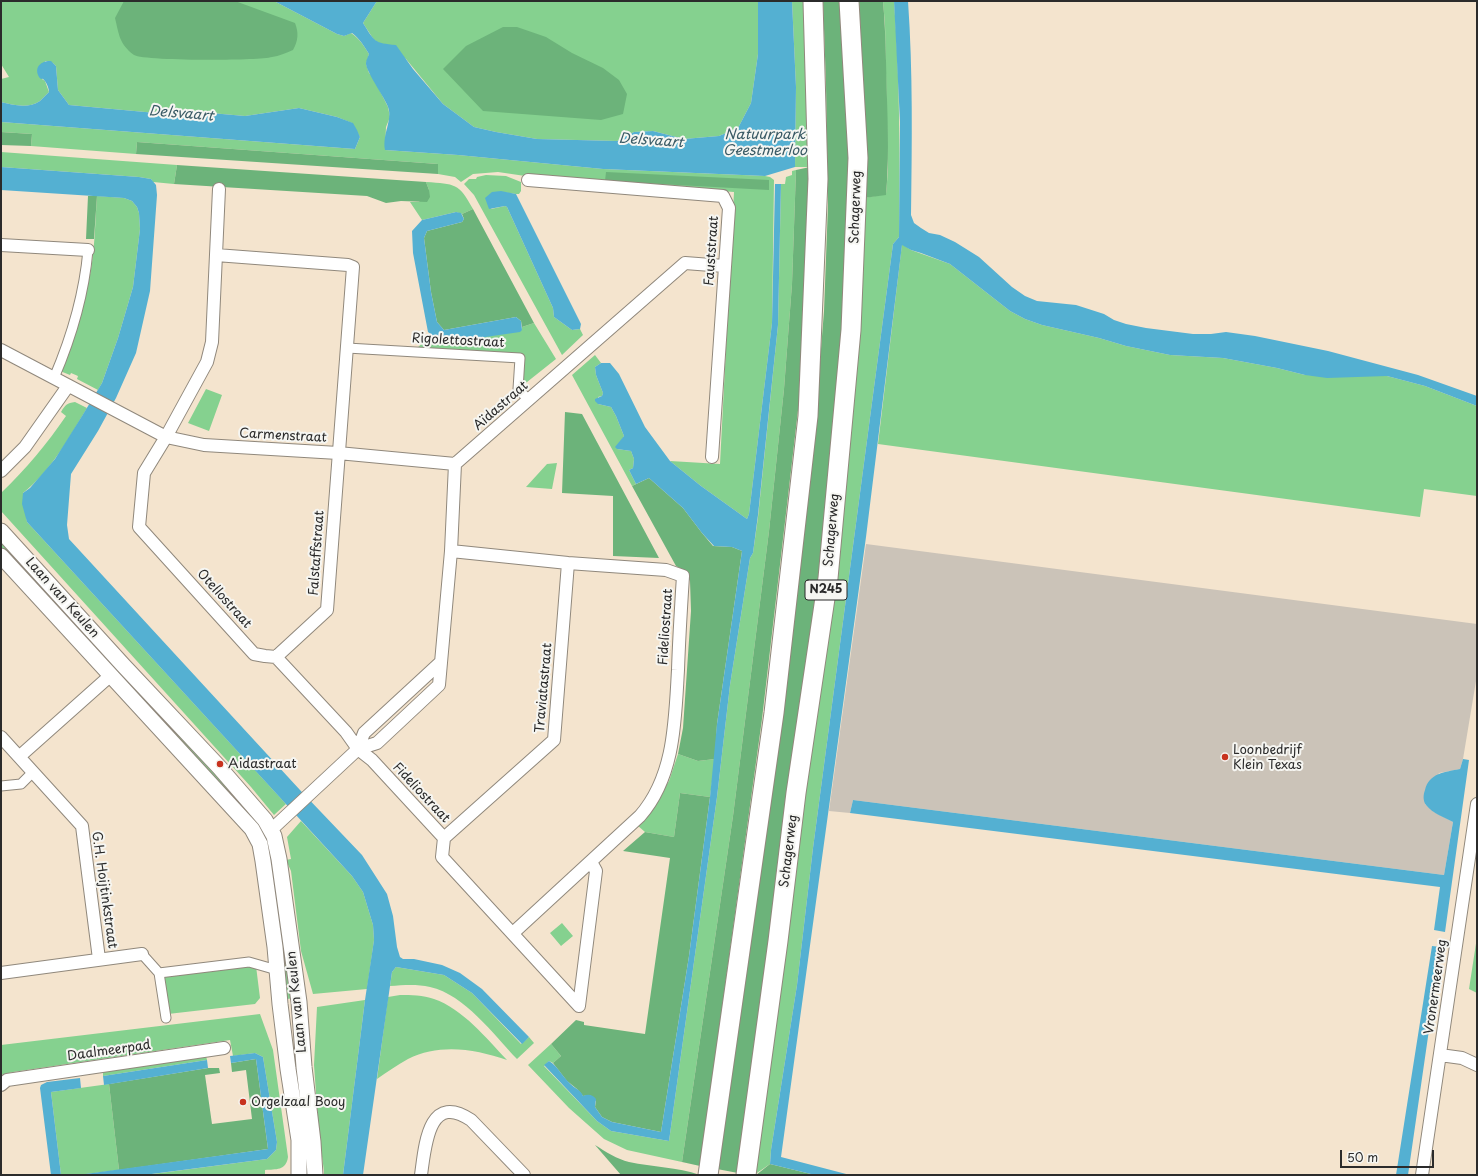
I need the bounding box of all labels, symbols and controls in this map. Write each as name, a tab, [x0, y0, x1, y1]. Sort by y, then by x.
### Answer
water label: Delsvaart	[148, 103, 214, 125]
water label: Natuurpark Geestmerloo	[723, 127, 807, 160]
water label: Delsvaart	[618, 130, 684, 152]
street label: Schagerweg	[847, 170, 865, 244]
street label: Fauststraat	[702, 215, 722, 287]
street label: Rigolettostraat	[411, 331, 505, 351]
street label: Aïdastraat	[471, 378, 531, 434]
street label: Carmenstraat	[239, 426, 327, 446]
street label: Schagerweg	[821, 493, 843, 567]
street label: Falstaffstraat	[306, 510, 328, 596]
street label: Laan van Keulen	[22, 555, 102, 641]
street label: Otellostraat	[193, 566, 255, 632]
road number: N245	[805, 580, 847, 600]
street label: Fideliostraat	[656, 588, 676, 666]
street label: Traviatastraat	[532, 642, 556, 734]
place label: Loonbedrijf Klein Texas	[1233, 742, 1302, 773]
marker: Loonbedrijf Klein Texas	[1220, 752, 1230, 762]
place label: Aidastraat	[228, 756, 297, 772]
marker: Aidastraat	[215, 759, 225, 769]
street label: Fideliostraat	[389, 760, 453, 826]
street label: Schagerweg	[777, 814, 801, 888]
street label: G.H. Hoijtinkstraat	[88, 830, 120, 950]
street label: Vronermeerweg	[1422, 938, 1450, 1036]
street label: Laan van Keulen	[284, 950, 310, 1054]
street label: Daalmeerpad	[66, 1037, 152, 1065]
place label: Orgelzaal Booy	[251, 1094, 345, 1110]
marker: Orgelzaal Booy	[238, 1097, 248, 1107]
scale bar	[1342, 1142, 1436, 1168]
text: 50 m	[1347, 1148, 1378, 1166]

